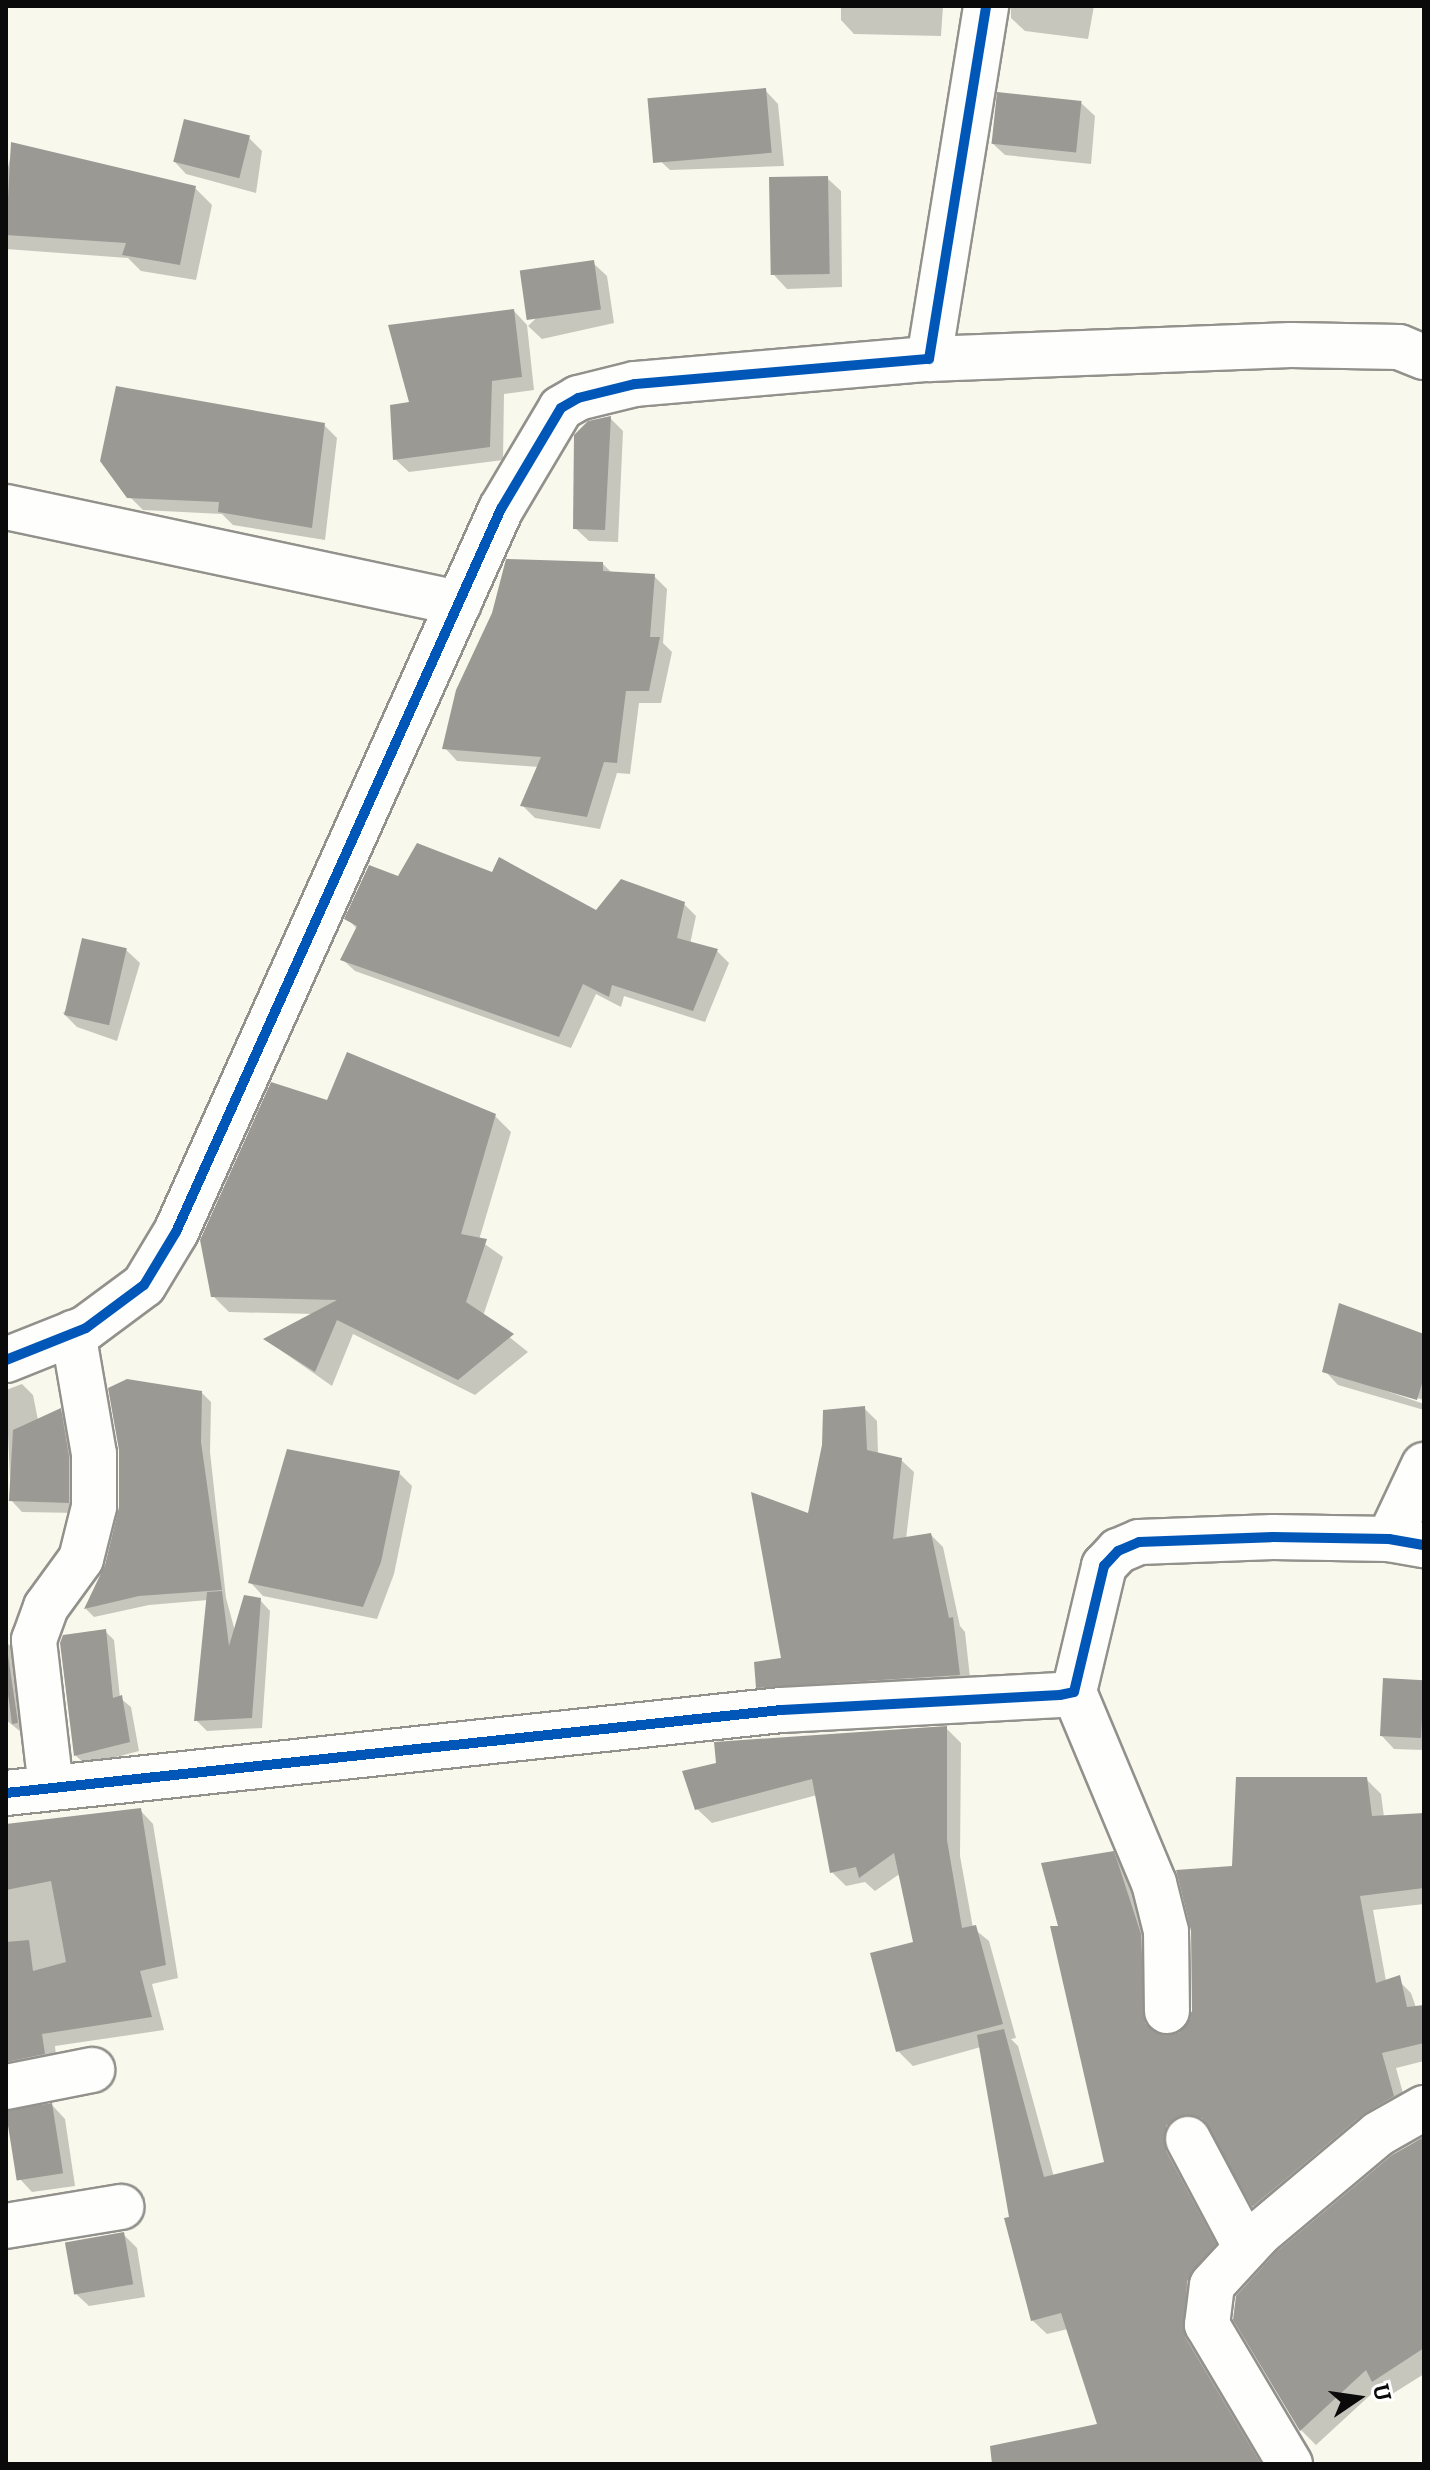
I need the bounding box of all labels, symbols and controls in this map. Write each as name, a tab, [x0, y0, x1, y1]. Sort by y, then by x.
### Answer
north arrow	[1318, 2358, 1398, 2438]
text: U	[1367, 2381, 1397, 2403]

